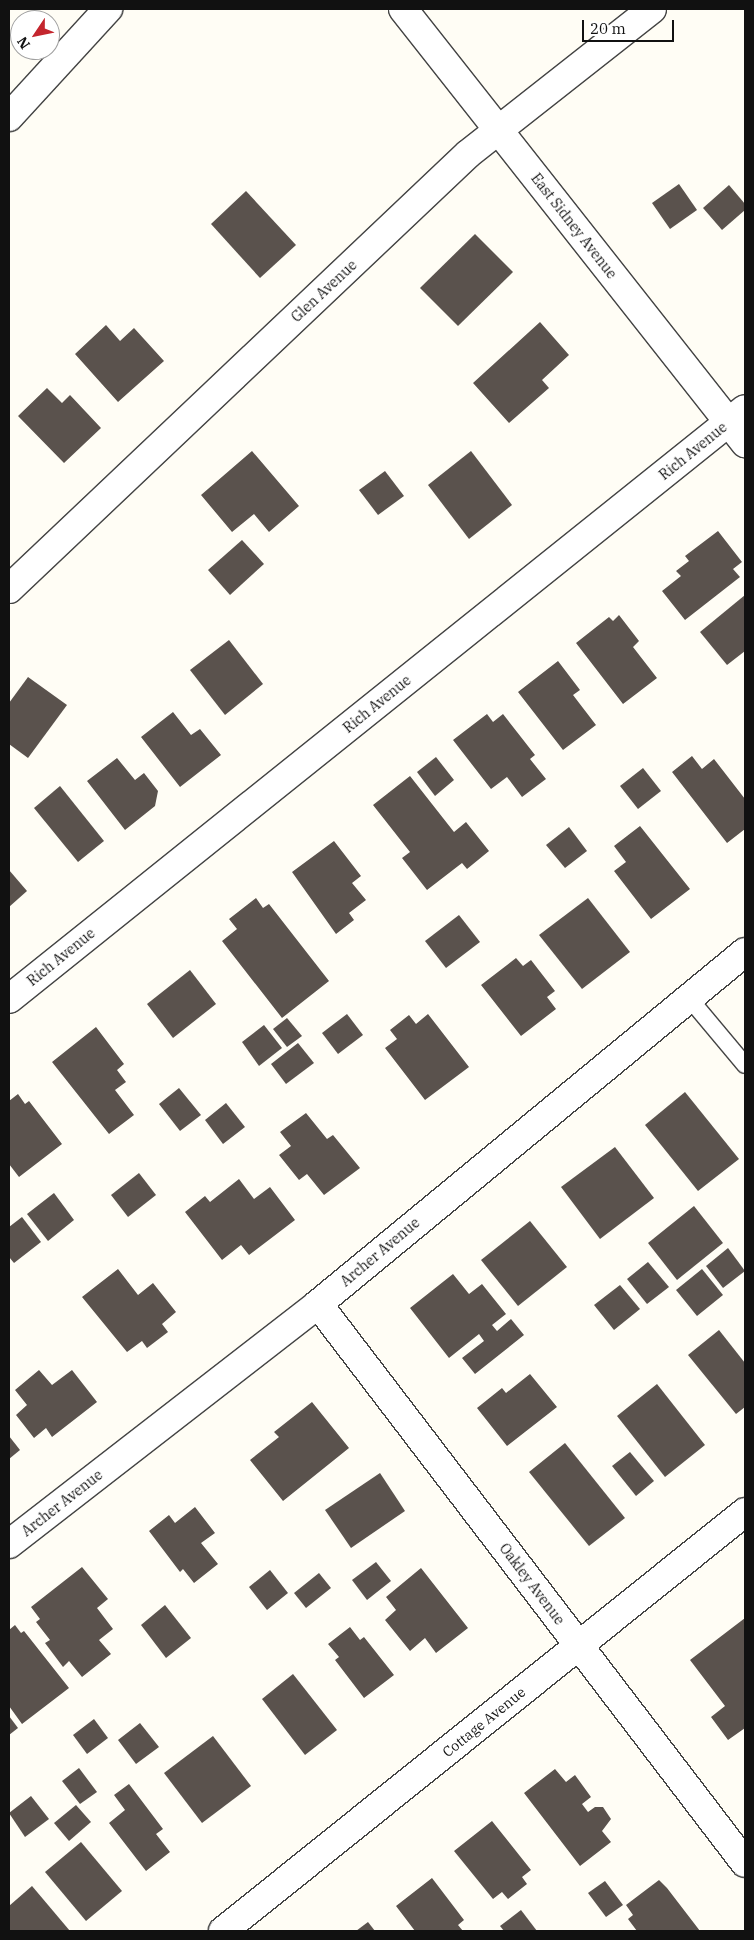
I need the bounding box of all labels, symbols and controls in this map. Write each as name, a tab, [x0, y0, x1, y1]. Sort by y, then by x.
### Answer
north arrow	[10, 10, 60, 60]
scale bar	[584, 10, 676, 42]
text: 20 m	[590, 19, 626, 38]
text: N	[13, 33, 34, 52]
street label: East Sidney Avenue	[528, 170, 620, 282]
street label: Glen Avenue	[288, 256, 360, 326]
street label: Rich Avenue	[656, 419, 730, 483]
street label: Rich Avenue	[340, 672, 414, 736]
street label: Rich Avenue	[24, 925, 98, 989]
street label: Archer Avenue	[337, 1214, 423, 1290]
street label: Archer Avenue	[18, 1466, 106, 1540]
street label: Oakley Avenue	[496, 1540, 568, 1628]
street label: Cottage Avenue	[439, 1683, 529, 1761]

